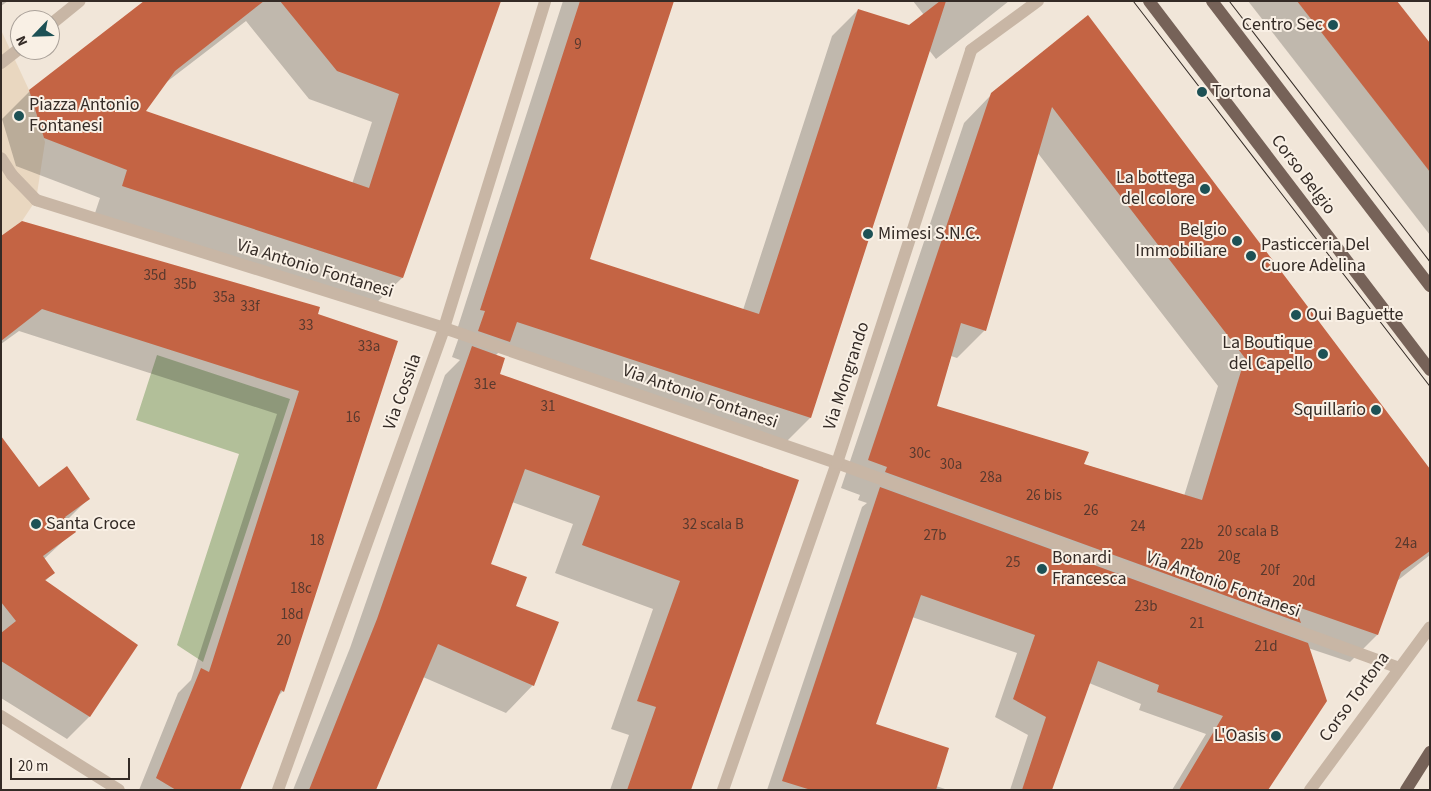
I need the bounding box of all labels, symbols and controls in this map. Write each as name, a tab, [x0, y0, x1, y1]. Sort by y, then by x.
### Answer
north arrow	[10, 10, 60, 60]
place label: Centro Sec	[1242, 14, 1323, 36]
marker: Centro Sec	[1327, 19, 1339, 31]
text: N	[11, 32, 33, 49]
house number: 9	[574, 36, 582, 54]
place label: Tortona	[1212, 81, 1271, 103]
marker: Tortona	[1196, 86, 1208, 98]
place label: Piazza Antonio Fontanesi	[29, 95, 139, 138]
marker: Piazza Antonio Fontanesi	[13, 110, 25, 122]
street label: Corso Belgio	[1266, 131, 1340, 219]
place label: La bottega del colore	[1116, 168, 1195, 210]
marker: La bottega del colore	[1199, 183, 1211, 195]
place label: Belgio Immobiliare	[1135, 220, 1227, 262]
place label: Mimesi S.N.C.	[878, 223, 980, 245]
marker: Mimesi S.N.C.	[862, 228, 874, 240]
street label: Via Antonio Fontanesi	[234, 235, 396, 303]
marker: Belgio Immobiliare	[1231, 235, 1243, 247]
place label: Pasticceria Del Cuore Adelina	[1261, 235, 1370, 278]
marker: Pasticceria Del Cuore Adelina	[1245, 250, 1257, 262]
house number: 35d	[143, 267, 167, 285]
house number: 35b	[173, 276, 197, 294]
house number: 35a	[213, 289, 235, 307]
house number: 33f	[240, 298, 260, 316]
place label: Oui Baguette	[1306, 304, 1404, 326]
marker: Oui Baguette	[1290, 309, 1302, 321]
house number: 33	[299, 317, 313, 335]
street label: Via Mongrando	[819, 319, 875, 433]
place label: La Boutique del Capello	[1222, 333, 1313, 376]
house number: 33a	[358, 338, 380, 356]
marker: La Boutique del Capello	[1317, 348, 1329, 360]
street label: Via Cossila	[379, 351, 427, 433]
street label: Via Antonio Fontanesi	[619, 360, 781, 434]
house number: 31e	[474, 376, 496, 394]
house number: 31	[541, 398, 555, 416]
place label: Squillario	[1293, 399, 1366, 421]
marker: Squillario	[1370, 404, 1382, 416]
house number: 16	[346, 409, 360, 427]
house number: 30c	[909, 445, 931, 463]
house number: 30a	[940, 456, 962, 474]
house number: 28a	[980, 469, 1002, 487]
house number: 26 bis	[1026, 487, 1062, 505]
house number: 26	[1084, 502, 1098, 520]
place label: Santa Croce	[46, 513, 136, 535]
house number: 32 scala B	[682, 516, 744, 534]
marker: Santa Croce	[30, 518, 42, 530]
house number: 24	[1131, 518, 1145, 536]
house number: 20 scala B	[1217, 523, 1279, 541]
house number: 27b	[923, 527, 947, 545]
house number: 18	[310, 532, 324, 550]
house number: 24a	[1395, 535, 1417, 553]
house number: 22b	[1180, 536, 1204, 554]
street label: Via Antonio Fontanesi	[1143, 547, 1303, 623]
place label: Bonardi Francesca	[1052, 548, 1127, 590]
house number: 20g	[1218, 548, 1240, 566]
house number: 25	[1006, 554, 1020, 572]
house number: 20f	[1260, 562, 1280, 580]
marker: Bonardi Francesca	[1036, 563, 1048, 575]
house number: 20d	[1292, 573, 1316, 591]
house number: 18c	[290, 580, 312, 598]
house number: 23b	[1134, 598, 1158, 616]
house number: 18d	[280, 606, 304, 624]
house number: 21	[1190, 615, 1204, 633]
house number: 20	[277, 632, 291, 650]
house number: 21d	[1254, 638, 1278, 656]
street label: Corso Tortona	[1315, 648, 1395, 746]
place label: L'Oasis	[1214, 725, 1266, 747]
marker: L'Oasis	[1270, 730, 1282, 742]
scale bar	[12, 748, 132, 780]
text: 20 m	[18, 756, 48, 777]

